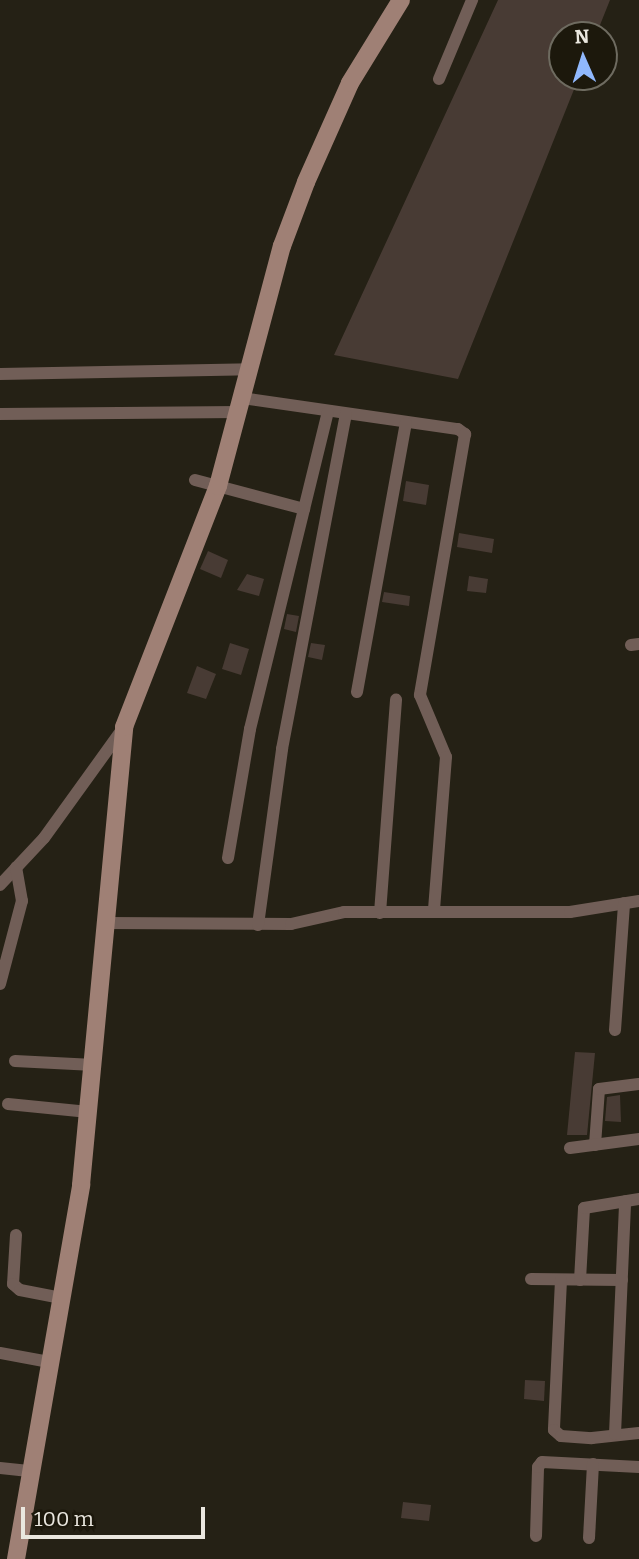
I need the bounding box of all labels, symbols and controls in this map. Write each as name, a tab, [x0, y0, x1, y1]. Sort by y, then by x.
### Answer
north arrow	[548, 21, 618, 91]
text: N	[574, 25, 590, 48]
scale bar	[24, 1492, 208, 1536]
text: 100 m	[34, 1506, 94, 1532]

